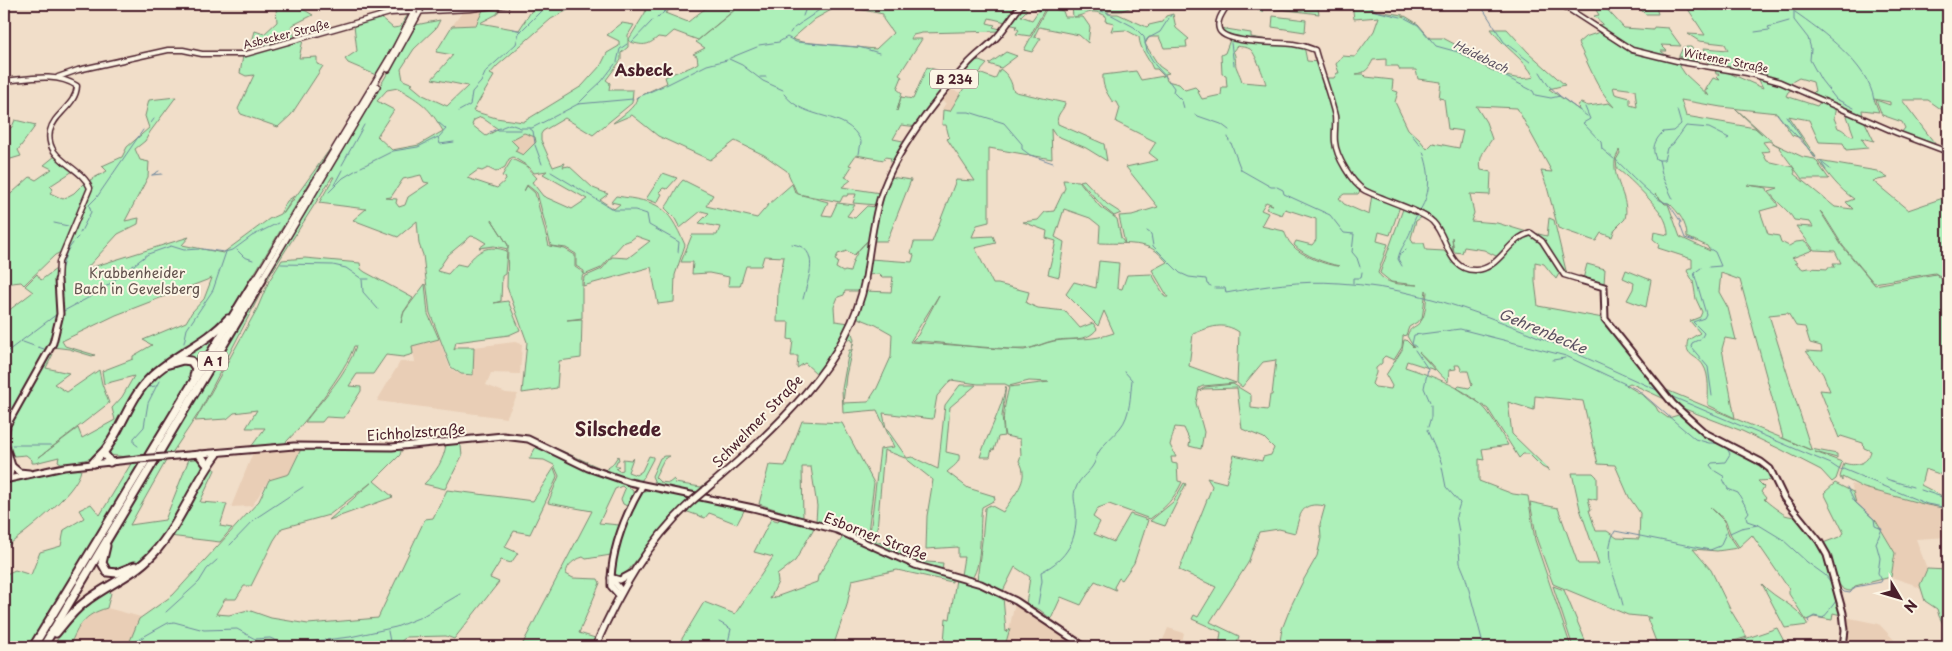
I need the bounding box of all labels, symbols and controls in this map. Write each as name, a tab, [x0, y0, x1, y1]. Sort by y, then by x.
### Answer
street label: Asbecker Straße	[241, 15, 331, 53]
water label: Heidebach	[1451, 35, 1512, 77]
street label: Wittener Straße	[1682, 43, 1770, 77]
district label: Asbeck	[615, 57, 674, 81]
road number: B 234	[930, 70, 978, 88]
park label: Krabbenheider Bach in Gevelsberg	[74, 262, 200, 299]
water label: Gehrenbecke	[1495, 301, 1591, 359]
road number: A 1	[198, 352, 228, 371]
street label: Schwelmer Straße	[707, 370, 807, 472]
district label: Silschede	[575, 414, 661, 442]
street label: Eichholzstraße	[366, 418, 466, 446]
street label: Esborner Straße	[821, 507, 931, 565]
north arrow	[1874, 574, 1924, 624]
text: N	[1899, 595, 1922, 617]

